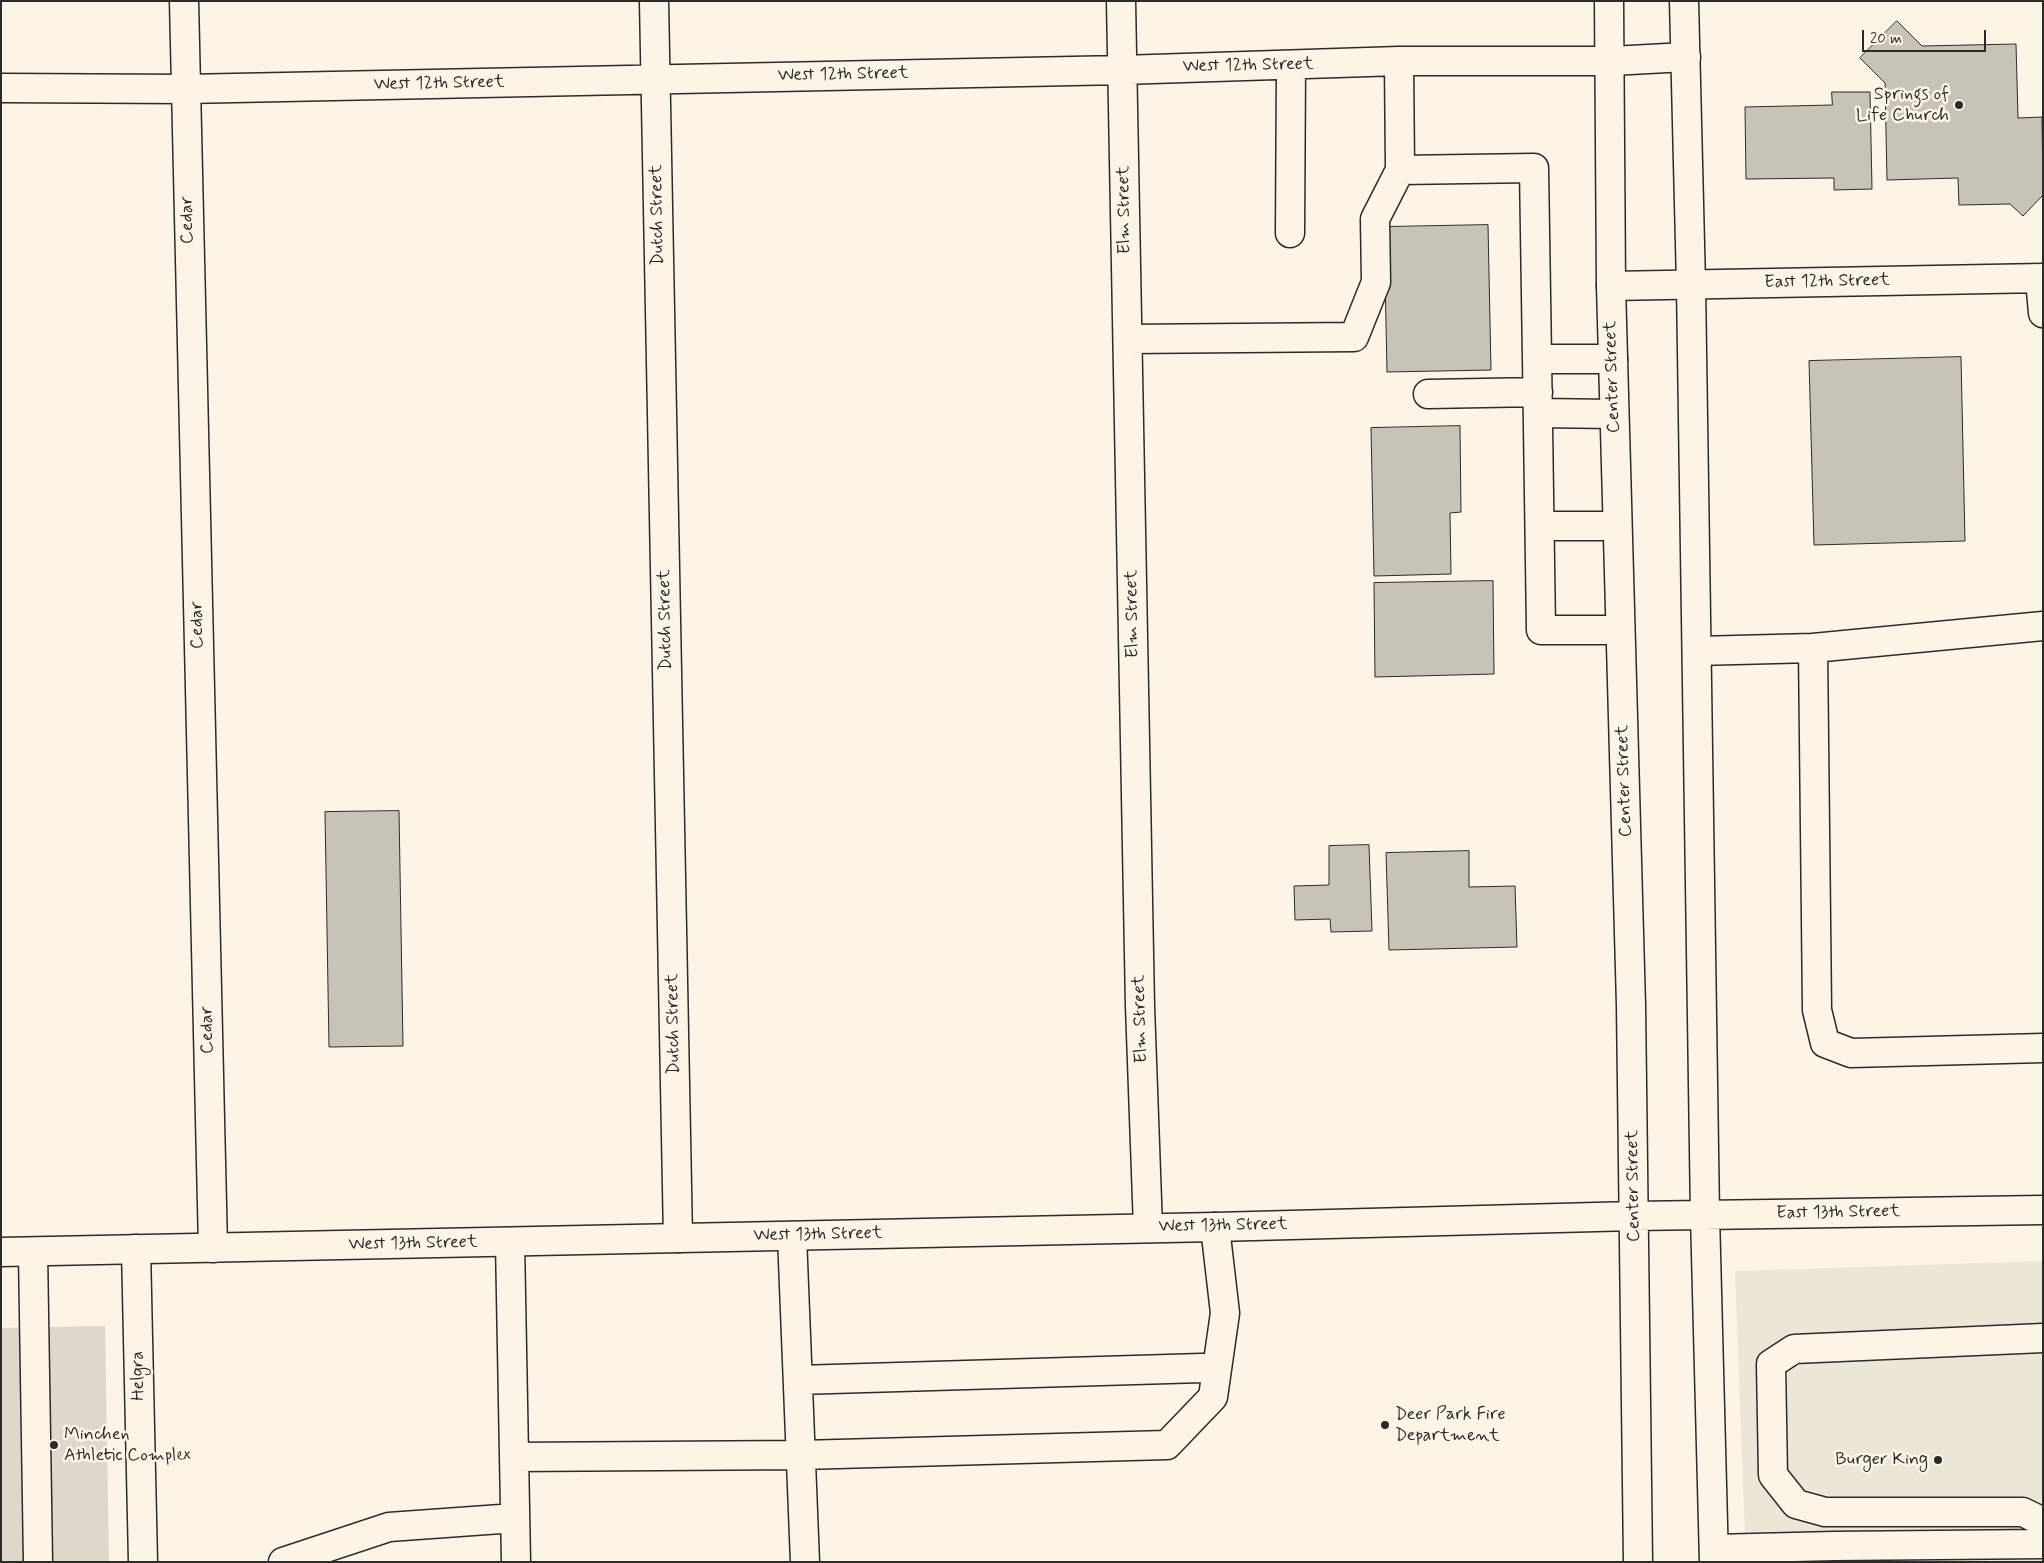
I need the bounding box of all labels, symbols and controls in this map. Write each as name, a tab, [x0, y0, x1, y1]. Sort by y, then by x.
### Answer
scale bar	[1864, 20, 1988, 52]
text: 20 m	[1870, 29, 1902, 49]
street label: West 12th Street	[1182, 54, 1314, 78]
street label: West 12th Street	[777, 63, 909, 87]
street label: West 12th Street	[373, 72, 505, 96]
place label: Springs of Life Church	[1856, 84, 1949, 126]
marker: Springs of Life Church	[1953, 99, 1965, 111]
street label: Dutch Street	[646, 164, 670, 266]
street label: Elm Street	[1113, 166, 1137, 254]
street label: Cedar	[177, 196, 199, 244]
street label: East 12th Street	[1764, 270, 1890, 294]
street label: Center Street	[1600, 321, 1626, 433]
street label: Dutch Street	[654, 569, 678, 671]
street label: Elm Street	[1121, 570, 1145, 658]
street label: Cedar	[187, 601, 209, 649]
street label: Center Street	[1612, 725, 1638, 837]
street label: Dutch Street	[662, 973, 686, 1075]
street label: Elm Street	[1129, 974, 1153, 1064]
street label: Cedar	[197, 1006, 219, 1054]
street label: Center Street	[1622, 1130, 1646, 1242]
street label: East 13th Street	[1776, 1201, 1900, 1225]
street label: West 13th Street	[1158, 1214, 1288, 1238]
street label: West 13th Street	[753, 1223, 883, 1247]
street label: West 13th Street	[348, 1232, 478, 1256]
street label: Helgra	[128, 1351, 150, 1401]
place label: Deer Park Fire Department	[1395, 1404, 1506, 1446]
marker: Deer Park Fire Department	[1379, 1419, 1391, 1431]
place label: Minchen Athletic Complex	[64, 1424, 191, 1466]
marker: Minchen Athletic Complex	[48, 1439, 60, 1451]
place label: Burger King	[1835, 1449, 1928, 1471]
marker: Burger King	[1932, 1454, 1944, 1466]

